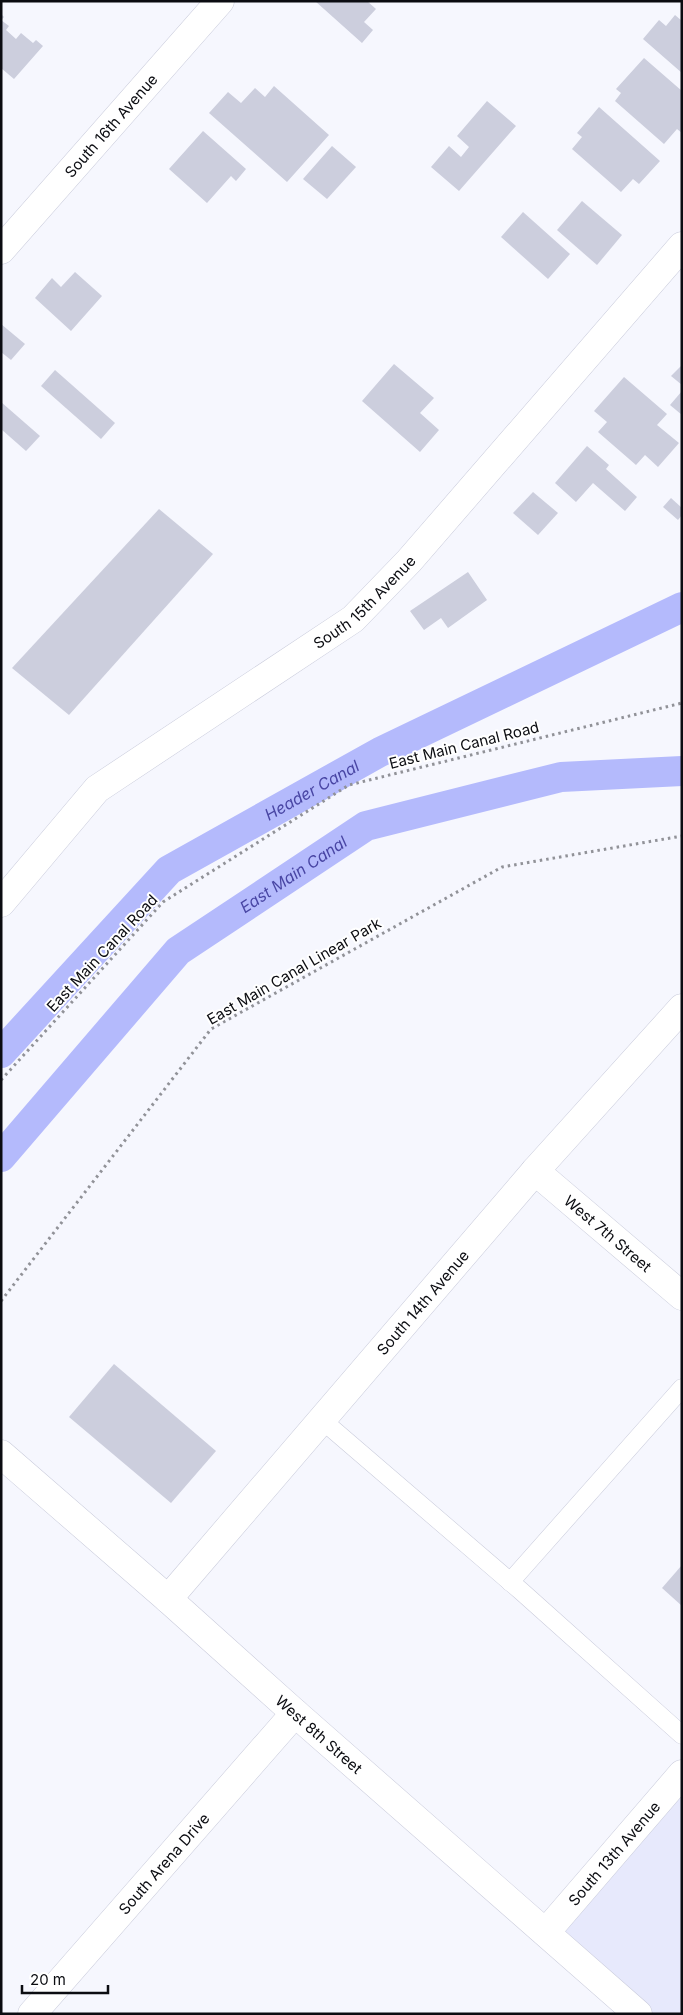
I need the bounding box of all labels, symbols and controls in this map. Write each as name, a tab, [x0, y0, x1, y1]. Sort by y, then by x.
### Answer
street label: South 16th Avenue	[60, 70, 161, 181]
street label: South 15th Avenue	[309, 551, 419, 652]
street label: East Main Canal Road	[387, 717, 541, 773]
water label: Header Canal	[261, 756, 363, 825]
water label: East Main Canal	[236, 832, 351, 917]
street label: East Main Canal Road	[43, 890, 161, 1016]
street label: East Main Canal Linear Park	[204, 913, 385, 1029]
street label: West 7th Street	[561, 1191, 656, 1276]
street label: South 14th Avenue	[372, 1246, 473, 1358]
street label: West 8th Street	[272, 1691, 367, 1778]
street label: South 13th Avenue	[564, 1797, 664, 1909]
street label: South Arena Drive	[114, 1809, 213, 1918]
scale bar	[22, 1962, 109, 1994]
text: 20 m	[30, 1970, 66, 1989]

